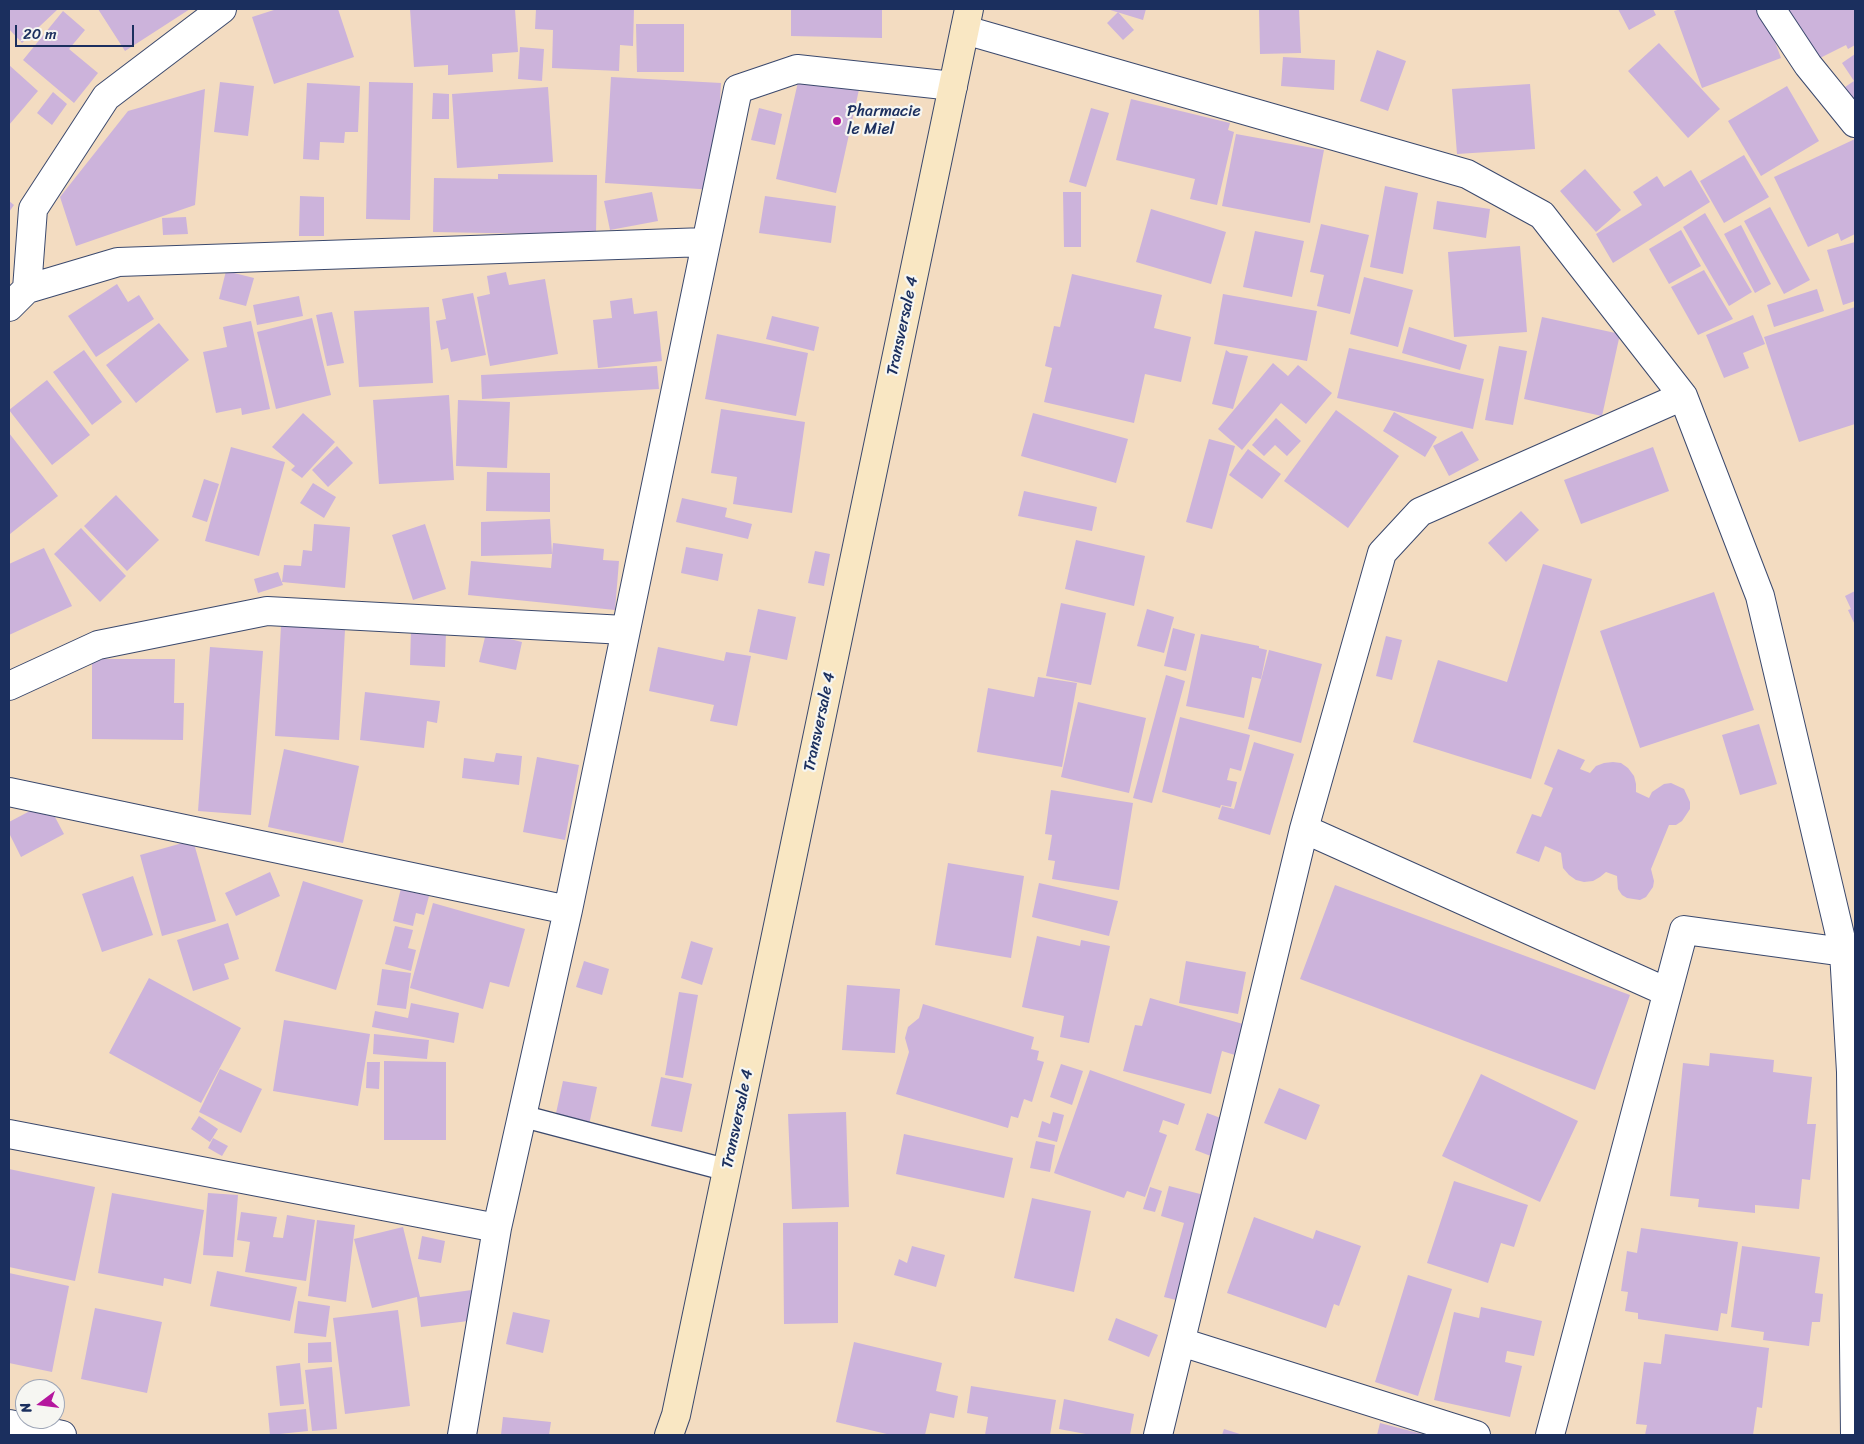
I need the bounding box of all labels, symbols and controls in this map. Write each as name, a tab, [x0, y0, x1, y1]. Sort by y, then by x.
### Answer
scale bar	[18, 15, 136, 47]
text: 20 m	[23, 21, 57, 47]
place label: Pharmacie le Miel	[847, 102, 921, 140]
marker: Pharmacie le Miel	[831, 115, 843, 127]
street label: Transversale 4	[883, 275, 923, 377]
street label: Transversale 4	[800, 671, 840, 773]
street label: Transversale 4	[718, 1068, 758, 1170]
north arrow	[15, 1379, 65, 1429]
text: N	[13, 1400, 39, 1416]

